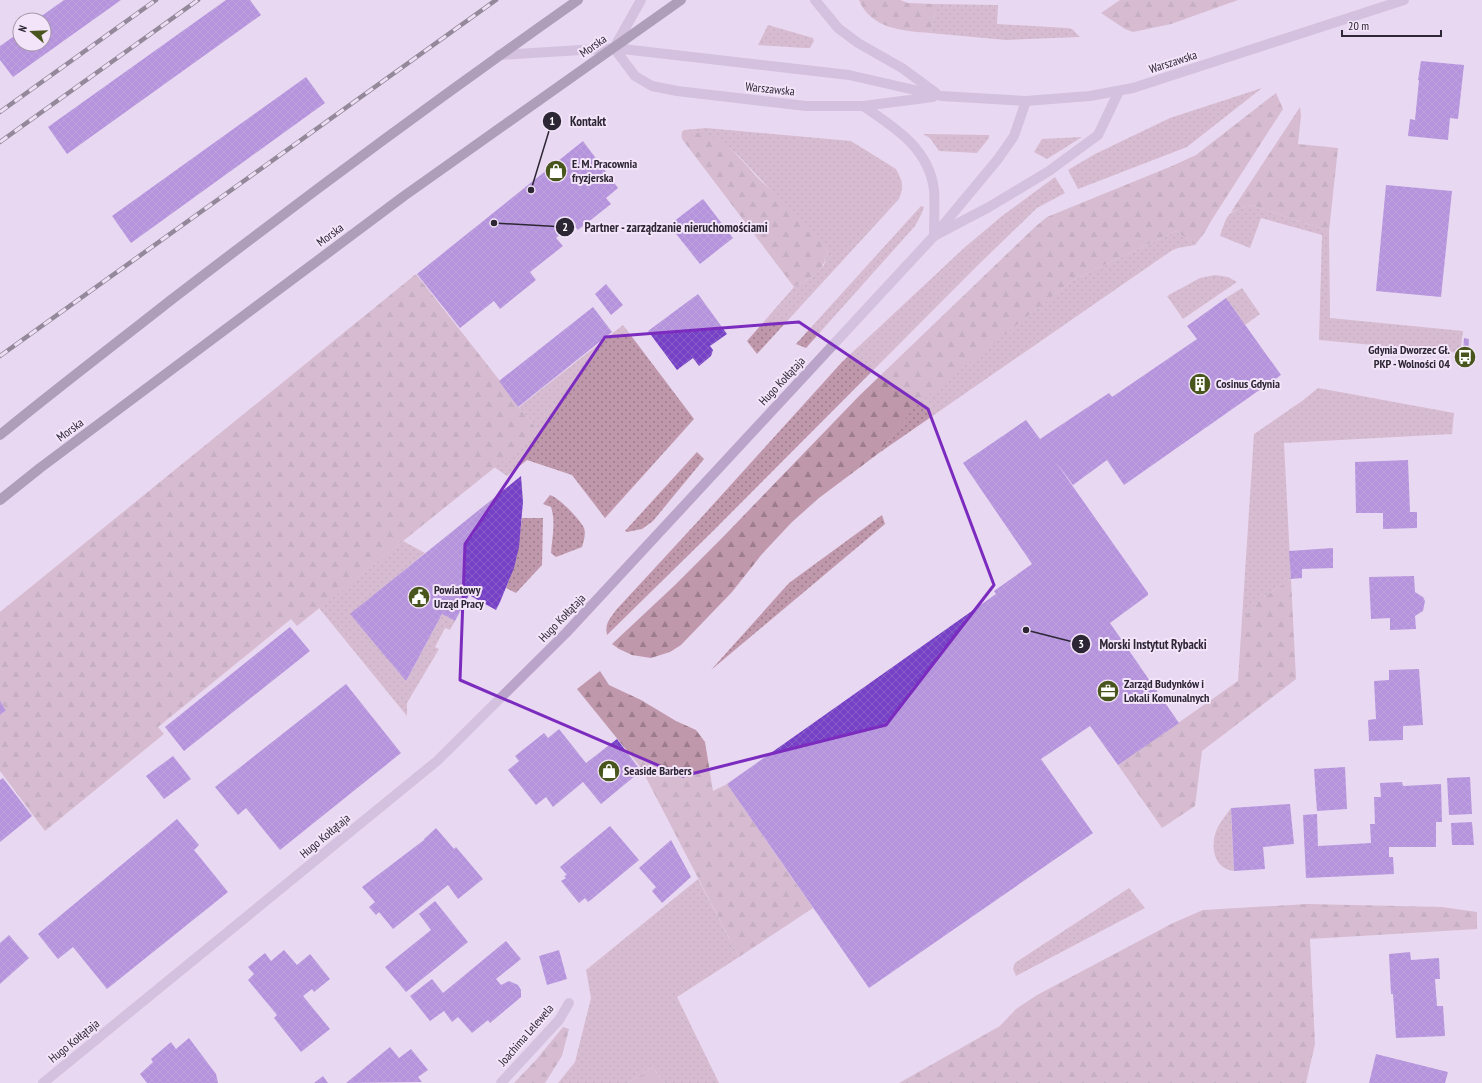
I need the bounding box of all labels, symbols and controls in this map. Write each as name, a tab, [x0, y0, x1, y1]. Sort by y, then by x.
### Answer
north arrow	[12, 12, 52, 52]
scale bar	[1342, 12, 1441, 38]
text: 20 m	[1348, 18, 1369, 33]
text: N	[15, 24, 30, 34]
street label: Morska	[576, 31, 609, 60]
street label: Warszawska	[1147, 47, 1199, 76]
street label: Warszawska	[745, 78, 796, 99]
callout: Kontakt	[542, 109, 614, 134]
text: 1	[549, 113, 555, 128]
text: Kontakt	[570, 113, 606, 130]
place label: E. M. Pracownia fryzjerska	[572, 156, 637, 185]
shop icon: E. M. Pracownia fryzjerska	[543, 158, 569, 184]
callout: Partner - zarządzanie nieruchomościami	[555, 215, 776, 240]
text: 2	[562, 219, 568, 234]
text: Partner - zarządzanie nieruchomościami	[584, 219, 768, 236]
street label: Morska	[313, 220, 346, 250]
place label: Gdynia Dworzec Gł. PKP - Wolności 04	[1368, 342, 1450, 371]
bus stop icon: Gdynia Dworzec Gł. PKP - Wolności 04	[1452, 344, 1478, 370]
street label: Hugo Kołłątaja	[755, 353, 808, 408]
building icon: Cosinus Gdynia	[1187, 371, 1213, 397]
place label: Cosinus Gdynia	[1216, 376, 1280, 391]
street label: Morska	[53, 415, 86, 445]
place label: Powiatowy Urząd Pracy	[434, 582, 484, 611]
public building icon: Powiatowy Urząd Pracy	[406, 584, 432, 610]
street label: Hugo Kołłątaja	[535, 590, 588, 645]
callout: Morski Instytut Rybacki	[1071, 632, 1214, 657]
text: 3	[1078, 636, 1084, 651]
text: Morski Instytut Rybacki	[1099, 636, 1207, 653]
place label: Zarząd Budynków i Lokali Komunalnych	[1124, 676, 1209, 705]
office icon: Zarząd Budynków i Lokali Komunalnych	[1095, 678, 1121, 704]
shop icon: Seaside Barbers	[596, 758, 622, 784]
place label: Seaside Barbers	[624, 763, 692, 778]
street label: Hugo Kołłątaja	[296, 810, 353, 861]
street label: Joachima Lelewela	[494, 1001, 557, 1069]
street label: Hugo Kołłątaja	[45, 1015, 102, 1066]

